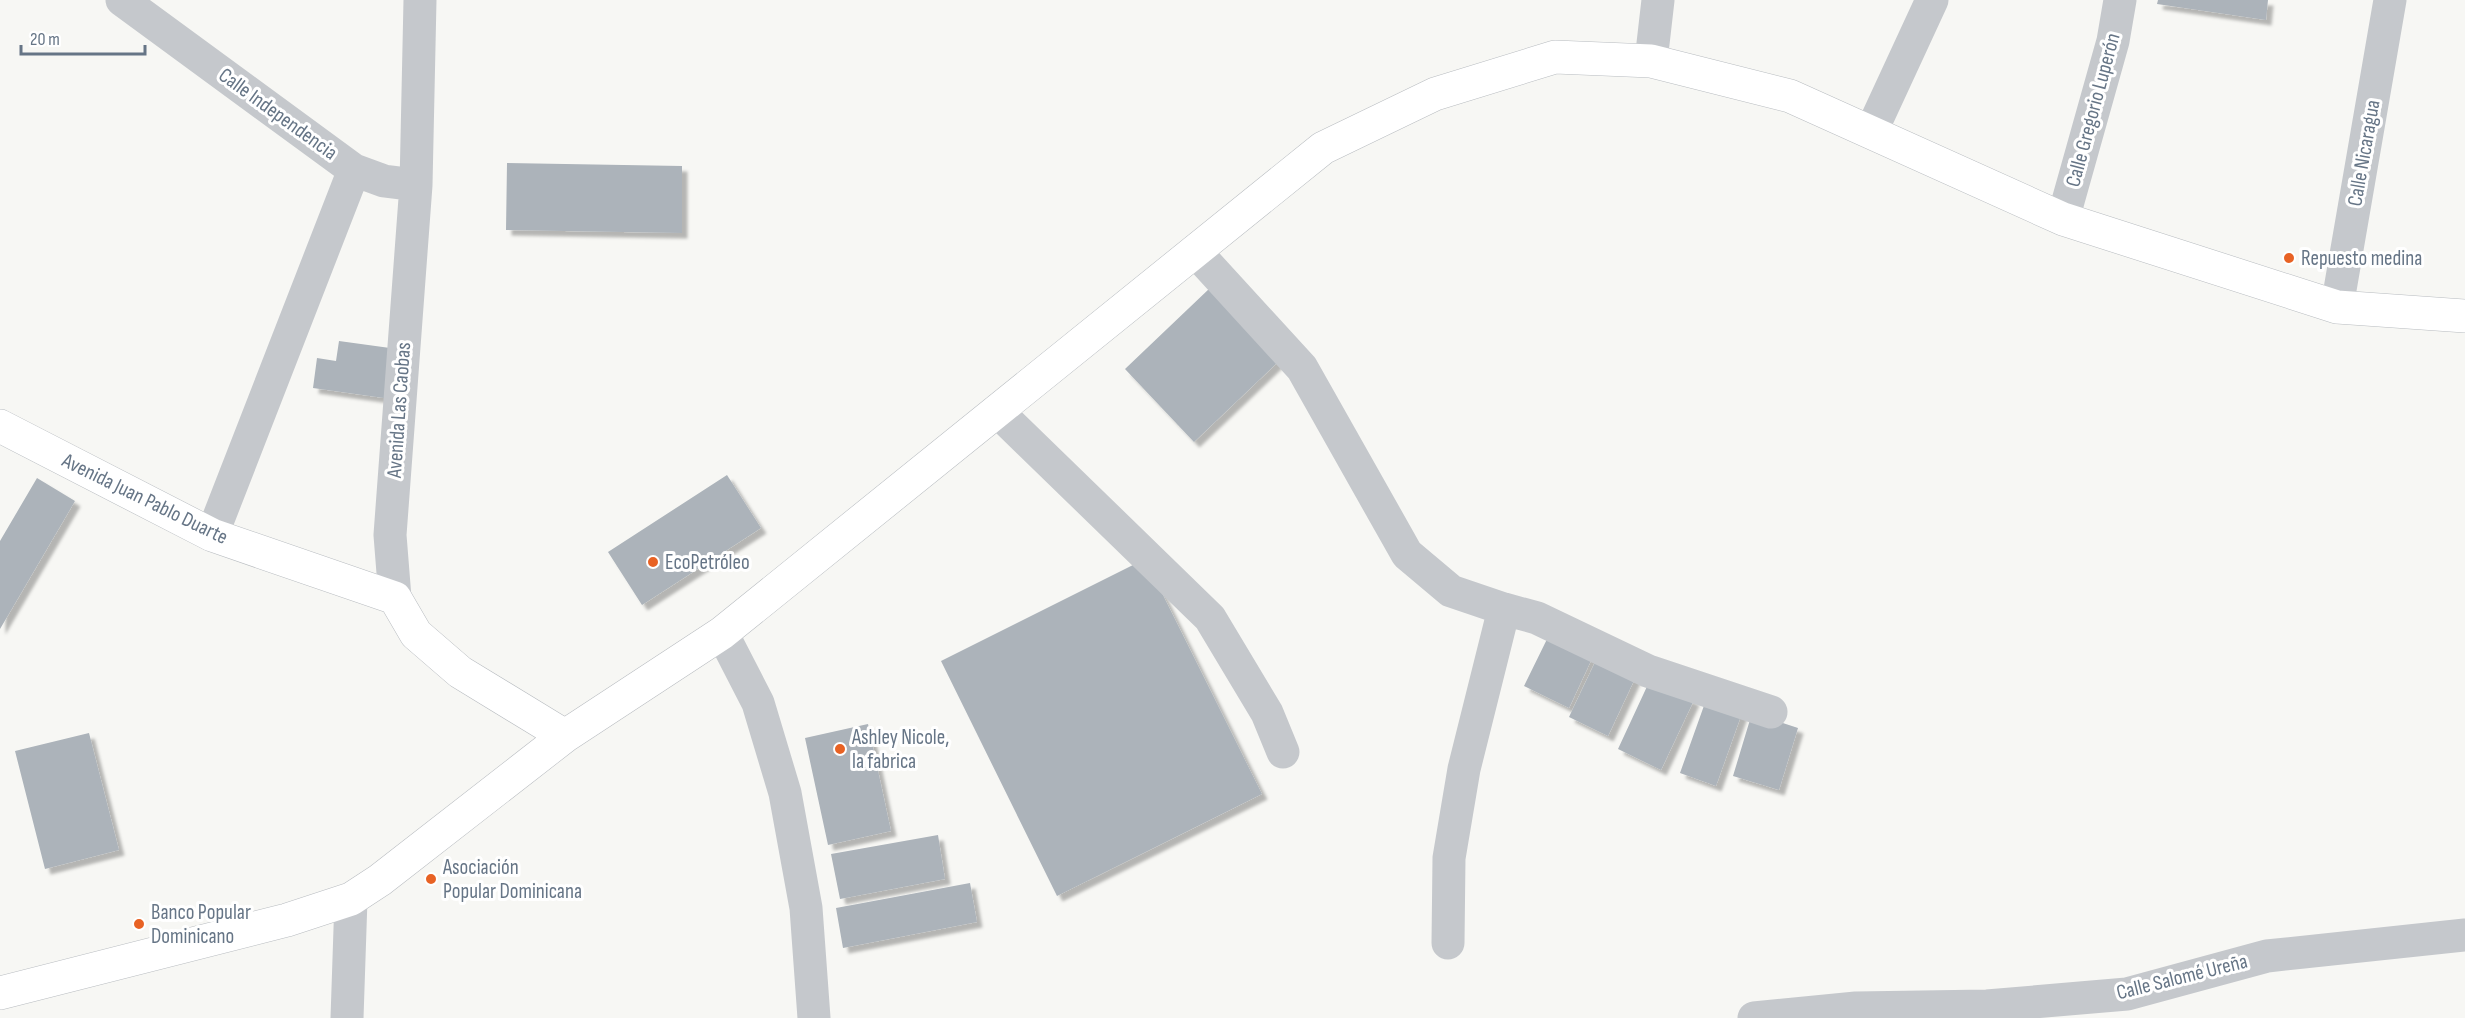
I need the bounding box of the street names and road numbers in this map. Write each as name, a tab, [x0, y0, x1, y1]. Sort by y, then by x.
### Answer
street label: Calle Gregorio Luperón	[2060, 30, 2126, 190]
street label: Calle Independencia	[214, 63, 342, 165]
street label: Calle Nicaragua	[2342, 98, 2386, 208]
street label: Avenida Las Caobas	[382, 341, 416, 480]
street label: Avenida Juan Pablo Duarte	[57, 448, 232, 550]
street label: Calle Salomé Ureña	[2114, 949, 2250, 1005]

